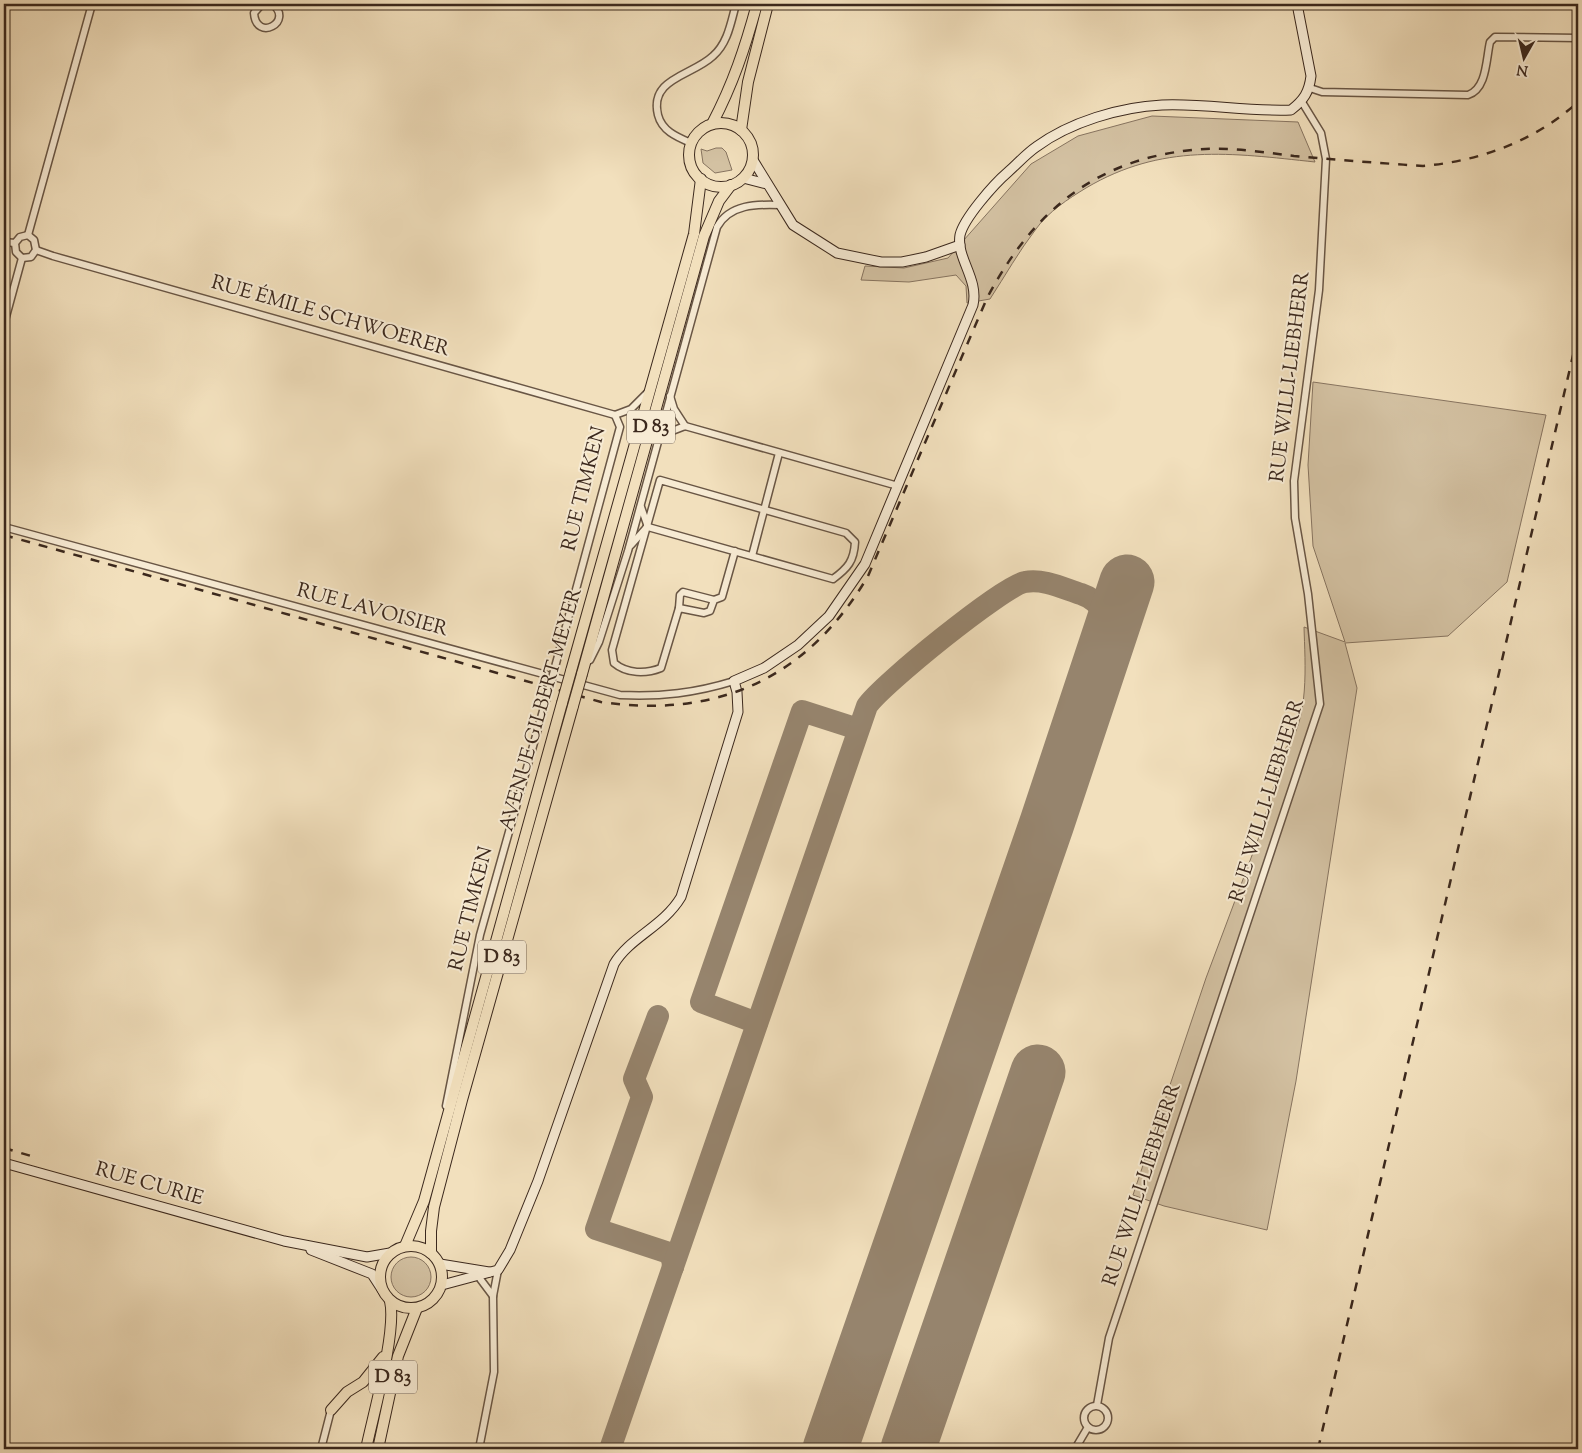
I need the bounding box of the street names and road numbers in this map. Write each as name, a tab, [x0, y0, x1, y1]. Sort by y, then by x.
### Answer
street label: RUE ÉMILE SCHWOERER	[207, 268, 454, 365]
street label: RUE WILLI-LIEBHERR	[1264, 269, 1318, 484]
road number: D 83	[627, 411, 675, 444]
street label: RUE TIMKEN	[556, 424, 614, 554]
street label: RUE LAVOISIER	[293, 577, 451, 645]
street label: AVENUE GILBERT MEYER	[493, 584, 591, 835]
street label: RUE WILLI-LIEBHERR	[1223, 695, 1313, 907]
street label: RUE TIMKEN	[443, 844, 501, 974]
road number: D 83	[478, 940, 526, 974]
street label: RUE WILLI-LIEBHERR	[1096, 1079, 1190, 1290]
street label: RUE CURIE	[92, 1156, 206, 1214]
road number: D 83	[369, 1360, 417, 1394]

